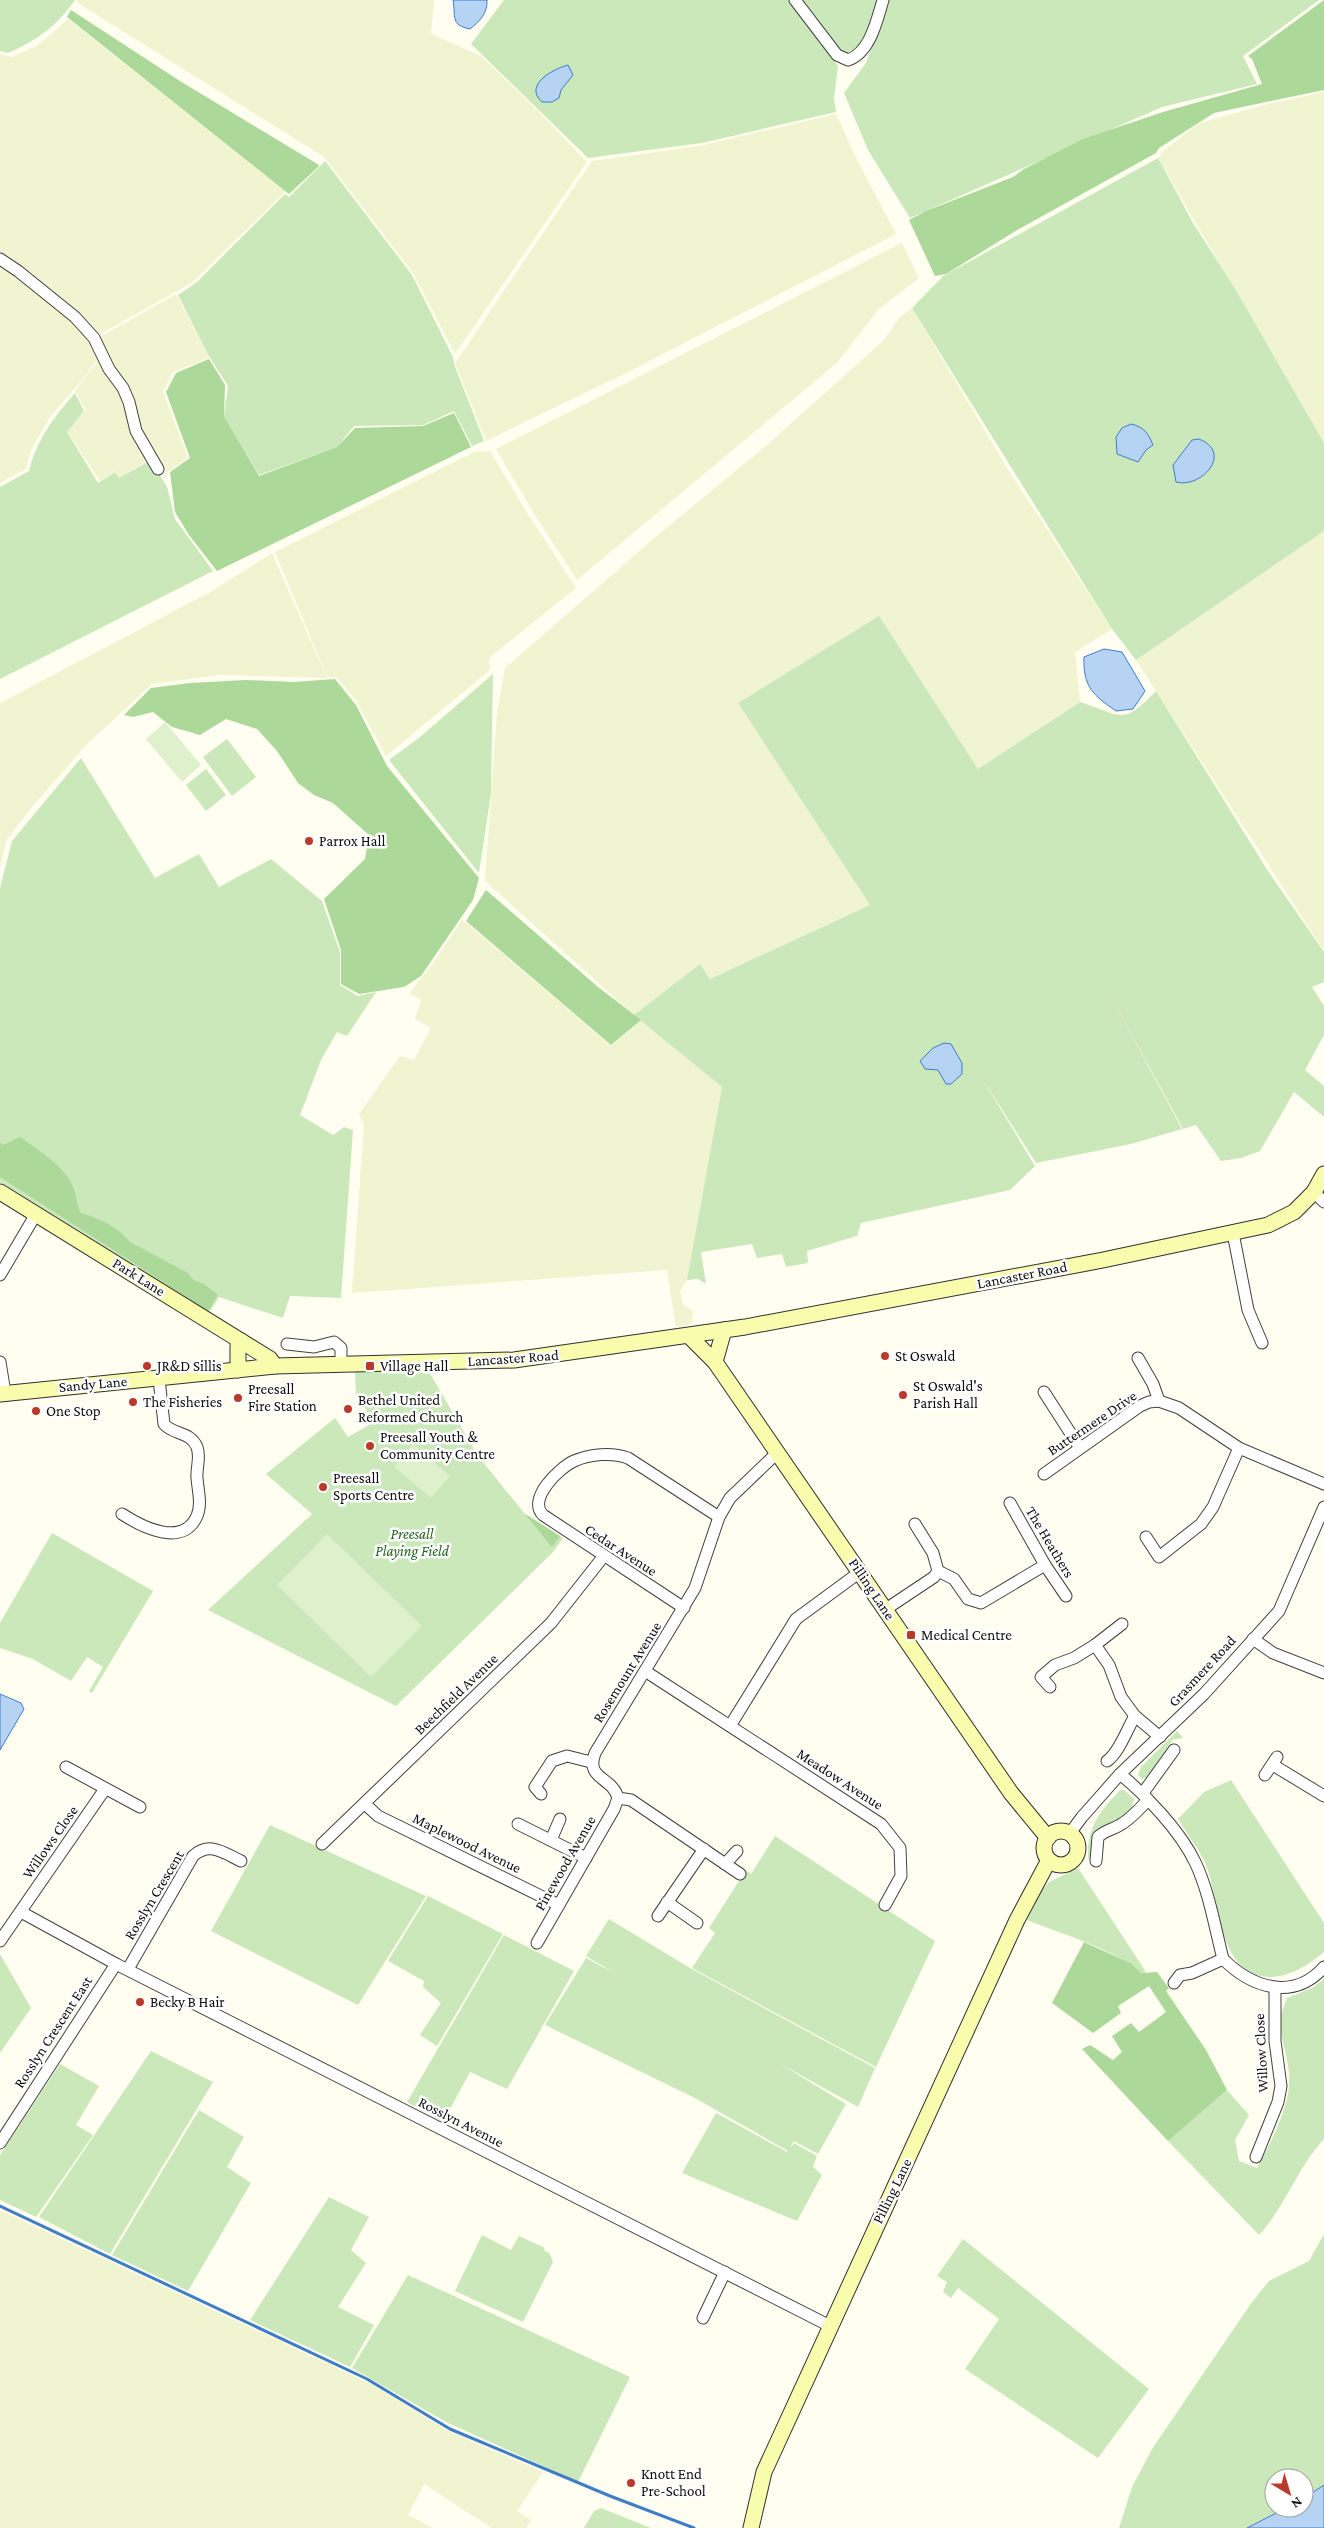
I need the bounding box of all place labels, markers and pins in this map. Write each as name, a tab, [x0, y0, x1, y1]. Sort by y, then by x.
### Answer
place label: Parrox Hall	[319, 833, 385, 849]
marker: Parrox Hall	[303, 835, 315, 847]
place label: St Oswald	[895, 1348, 955, 1364]
marker: St Oswald	[879, 1350, 891, 1362]
place label: JR&D Sillis	[155, 1358, 222, 1375]
place label: Village Hall	[380, 1358, 448, 1375]
marker: JR&D Sillis	[141, 1360, 153, 1372]
marker: Village Hall	[364, 1360, 376, 1372]
place label: St Oswald's Parish Hall	[913, 1378, 983, 1411]
place label: Preesall Fire Station	[248, 1381, 317, 1414]
marker: St Oswald's Parish Hall	[897, 1389, 909, 1401]
marker: Preesall Fire Station	[232, 1392, 244, 1404]
place label: Bethel United Reformed Church	[358, 1392, 463, 1425]
place label: The Fisheries	[143, 1394, 222, 1410]
marker: The Fisheries	[127, 1396, 139, 1408]
place label: One Stop	[46, 1403, 101, 1420]
marker: Bethel United Reformed Church	[342, 1403, 354, 1415]
marker: One Stop	[30, 1405, 42, 1417]
place label: Preesall Youth & Community Centre	[380, 1429, 495, 1463]
marker: Preesall Youth & Community Centre	[364, 1440, 376, 1452]
place label: Preesall Sports Centre	[333, 1470, 415, 1504]
marker: Preesall Sports Centre	[317, 1481, 329, 1493]
place label: Medical Centre	[921, 1627, 1012, 1643]
marker: Medical Centre	[905, 1629, 917, 1641]
place label: Becky B Hair	[150, 1994, 225, 2011]
marker: Becky B Hair	[134, 1996, 146, 2008]
place label: Knott End Pre-School	[641, 2466, 706, 2499]
marker: Knott End Pre-School	[625, 2477, 637, 2489]

